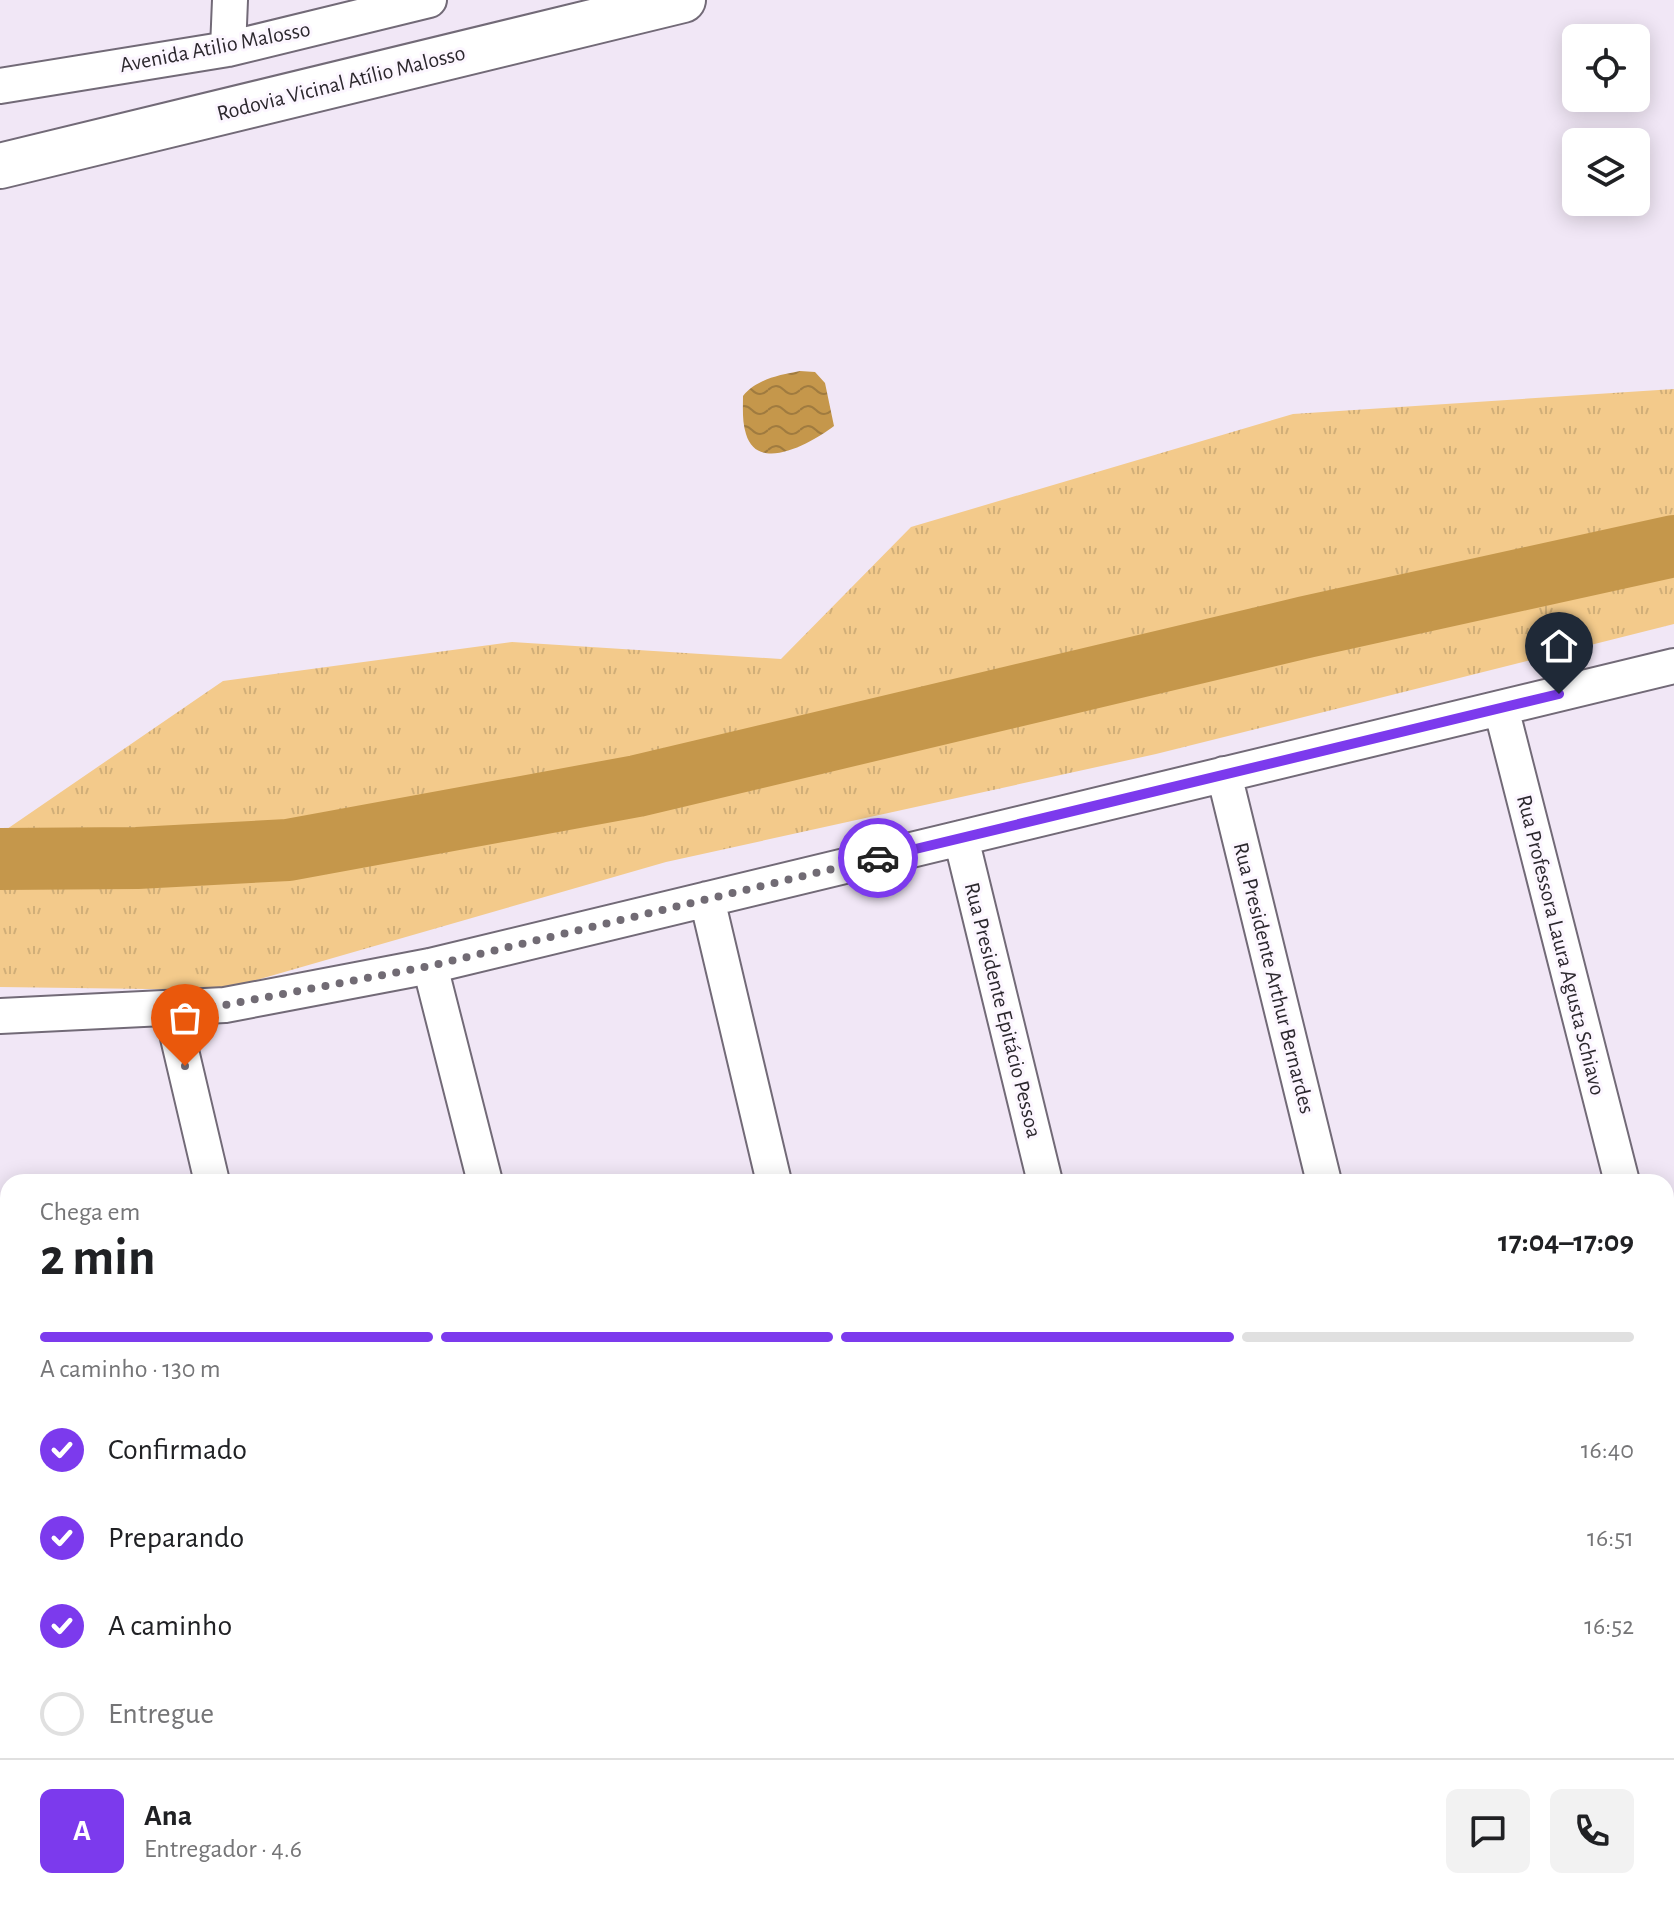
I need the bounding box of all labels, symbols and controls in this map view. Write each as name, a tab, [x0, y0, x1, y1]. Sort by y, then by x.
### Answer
street label: Avenida Atilio Malosso	[118, 18, 312, 76]
map controls	[1562, 24, 1650, 216]
button: locate	[1562, 24, 1650, 112]
street label: Rodovia Vicinal Atílio Malosso	[215, 41, 467, 125]
button: layers	[1562, 128, 1650, 216]
pin	[1525, 612, 1593, 694]
icon: home	[1537, 624, 1581, 668]
street label: Rua Professora Laura Agusta Schiavo	[1513, 793, 1609, 1097]
courier	[838, 818, 918, 898]
icon: car	[856, 836, 900, 880]
street label: Rua Presidente Arthur Bernardes	[1230, 840, 1318, 1116]
street label: Rua Presidente Epitácio Pessoa	[961, 880, 1045, 1140]
pin	[151, 984, 219, 1066]
icon: bag	[163, 996, 207, 1040]
text: Chega em	[40, 1199, 140, 1225]
text: 17:04–17:09	[1498, 1227, 1634, 1257]
text: 2 min	[40, 1232, 155, 1284]
text: A caminho · 130 m	[40, 1356, 221, 1382]
icon: check	[40, 1428, 84, 1472]
text: Confirmado	[108, 1435, 247, 1465]
text: 16:40	[1581, 1437, 1634, 1463]
icon: check	[40, 1516, 84, 1560]
text: Preparando	[108, 1523, 244, 1553]
text: 16:51	[1587, 1525, 1634, 1551]
icon: check	[40, 1604, 84, 1648]
text: A caminho	[108, 1611, 232, 1641]
text: 16:52	[1584, 1613, 1634, 1639]
text: Entregue	[108, 1699, 214, 1729]
button: chat	[1446, 1789, 1530, 1873]
button: phone	[1550, 1789, 1634, 1873]
text: Ana	[144, 1801, 192, 1831]
text: A	[73, 1816, 91, 1846]
text: Entregador · 4.6	[144, 1836, 302, 1862]

